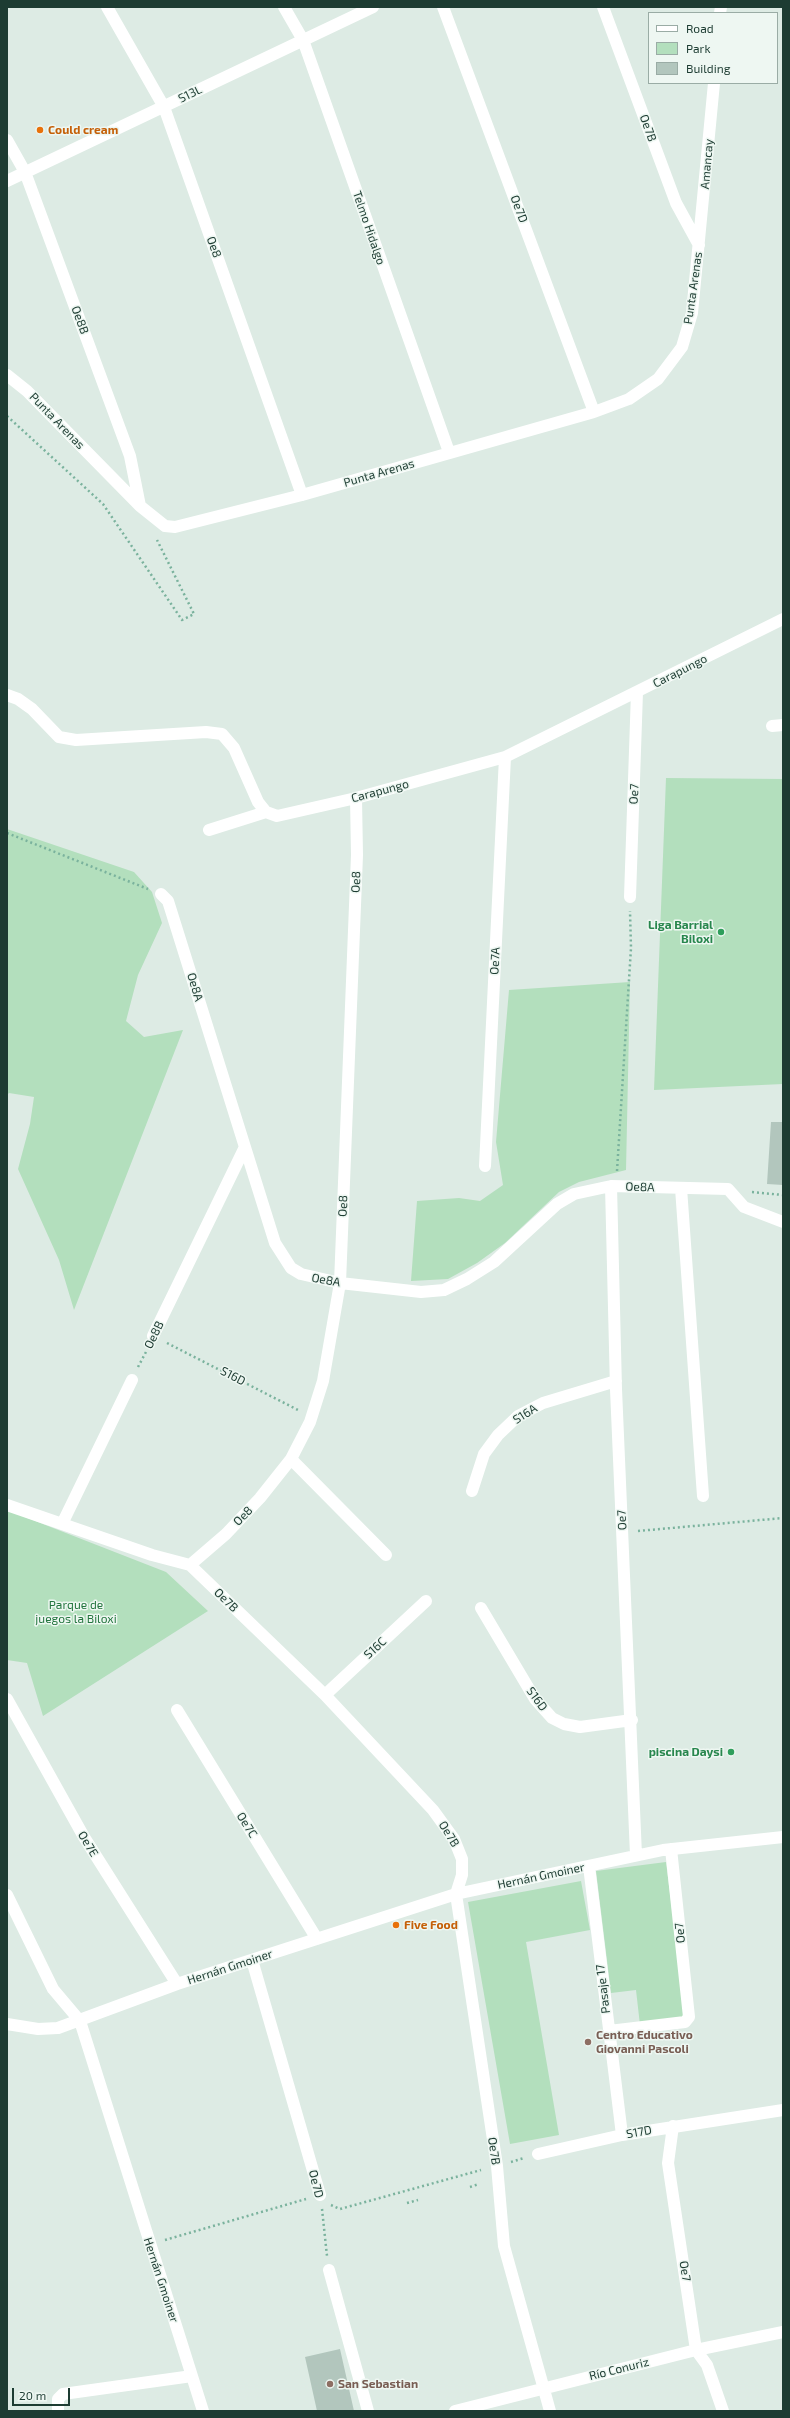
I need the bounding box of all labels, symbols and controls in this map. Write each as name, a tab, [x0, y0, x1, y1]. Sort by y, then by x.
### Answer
legend	[648, 12, 778, 84]
text: Road	[686, 21, 714, 35]
text: Park	[686, 41, 711, 55]
text: Building	[686, 61, 730, 75]
street label: S13L	[176, 82, 204, 106]
street label: Oe7B	[636, 112, 660, 144]
place label: Could cream	[48, 123, 118, 137]
marker: Could cream	[35, 125, 45, 135]
street label: Amancay	[698, 138, 716, 190]
street label: Telmo Hidalgo	[350, 189, 388, 267]
street label: Oe7D	[507, 193, 531, 225]
street label: Oe8	[204, 234, 224, 260]
street label: Punta Arenas	[681, 251, 705, 325]
street label: Oe8B	[68, 304, 92, 336]
street label: Punta Arenas	[26, 390, 88, 452]
street label: Punta Arenas	[342, 456, 416, 490]
street label: Carapungo	[650, 651, 710, 691]
street label: Carapungo	[350, 776, 410, 806]
street label: Oe7	[626, 783, 642, 805]
street label: Oe8	[348, 871, 364, 893]
place label: Liga Barrial Biloxi	[648, 918, 713, 946]
marker: Liga Barrial Biloxi	[716, 927, 726, 937]
street label: Oe7A	[487, 947, 503, 975]
street label: Oe8A	[184, 971, 206, 1003]
street label: Oe8A	[625, 1179, 655, 1195]
street label: Oe8	[335, 1195, 351, 1217]
street label: Oe8A	[310, 1270, 342, 1290]
street label: Oe8B	[141, 1319, 167, 1351]
street label: S16D	[218, 1364, 248, 1388]
street label: S16A	[510, 1401, 540, 1427]
street label: Oe8	[230, 1503, 256, 1529]
street label: Oe7	[614, 1509, 630, 1531]
street label: Oe7B	[211, 1585, 241, 1615]
park label: Parque de juegos la Biloxi	[35, 1598, 117, 1626]
street label: S16C	[361, 1634, 389, 1662]
street label: S16D	[523, 1684, 551, 1714]
place label: piscina Daysi	[649, 1745, 723, 1759]
marker: piscina Daysi	[726, 1747, 736, 1757]
street label: Oe7C	[234, 1810, 260, 1840]
street label: Oe7B	[435, 1818, 463, 1850]
street label: Oe7E	[75, 1829, 101, 1859]
street label: Hernán Gmoiner	[496, 1860, 586, 1892]
place label: Five Food	[404, 1918, 458, 1932]
marker: Five Food	[391, 1920, 401, 1930]
street label: Oe7	[672, 1922, 688, 1944]
street label: Hernán Gmoiner	[186, 1946, 274, 1988]
street label: Pasaje 17	[593, 1964, 613, 2014]
place label: Centro Educativo Giovanni Pascoli	[596, 2028, 693, 2056]
marker: Centro Educativo Giovanni Pascoli	[583, 2037, 593, 2047]
street label: S17D	[625, 2123, 653, 2141]
street label: Oe7B	[485, 2136, 503, 2166]
street label: Oe7D	[306, 2168, 326, 2200]
street label: Hernán Gmoiner	[140, 2236, 182, 2324]
street label: Oe7	[676, 2260, 694, 2282]
street label: Río Conuriz	[588, 2355, 650, 2383]
place label: San Sebastian	[338, 2377, 418, 2391]
marker: San Sebastian	[325, 2379, 335, 2389]
scale bar	[14, 2380, 72, 2406]
text: 20 m	[19, 2388, 46, 2402]

